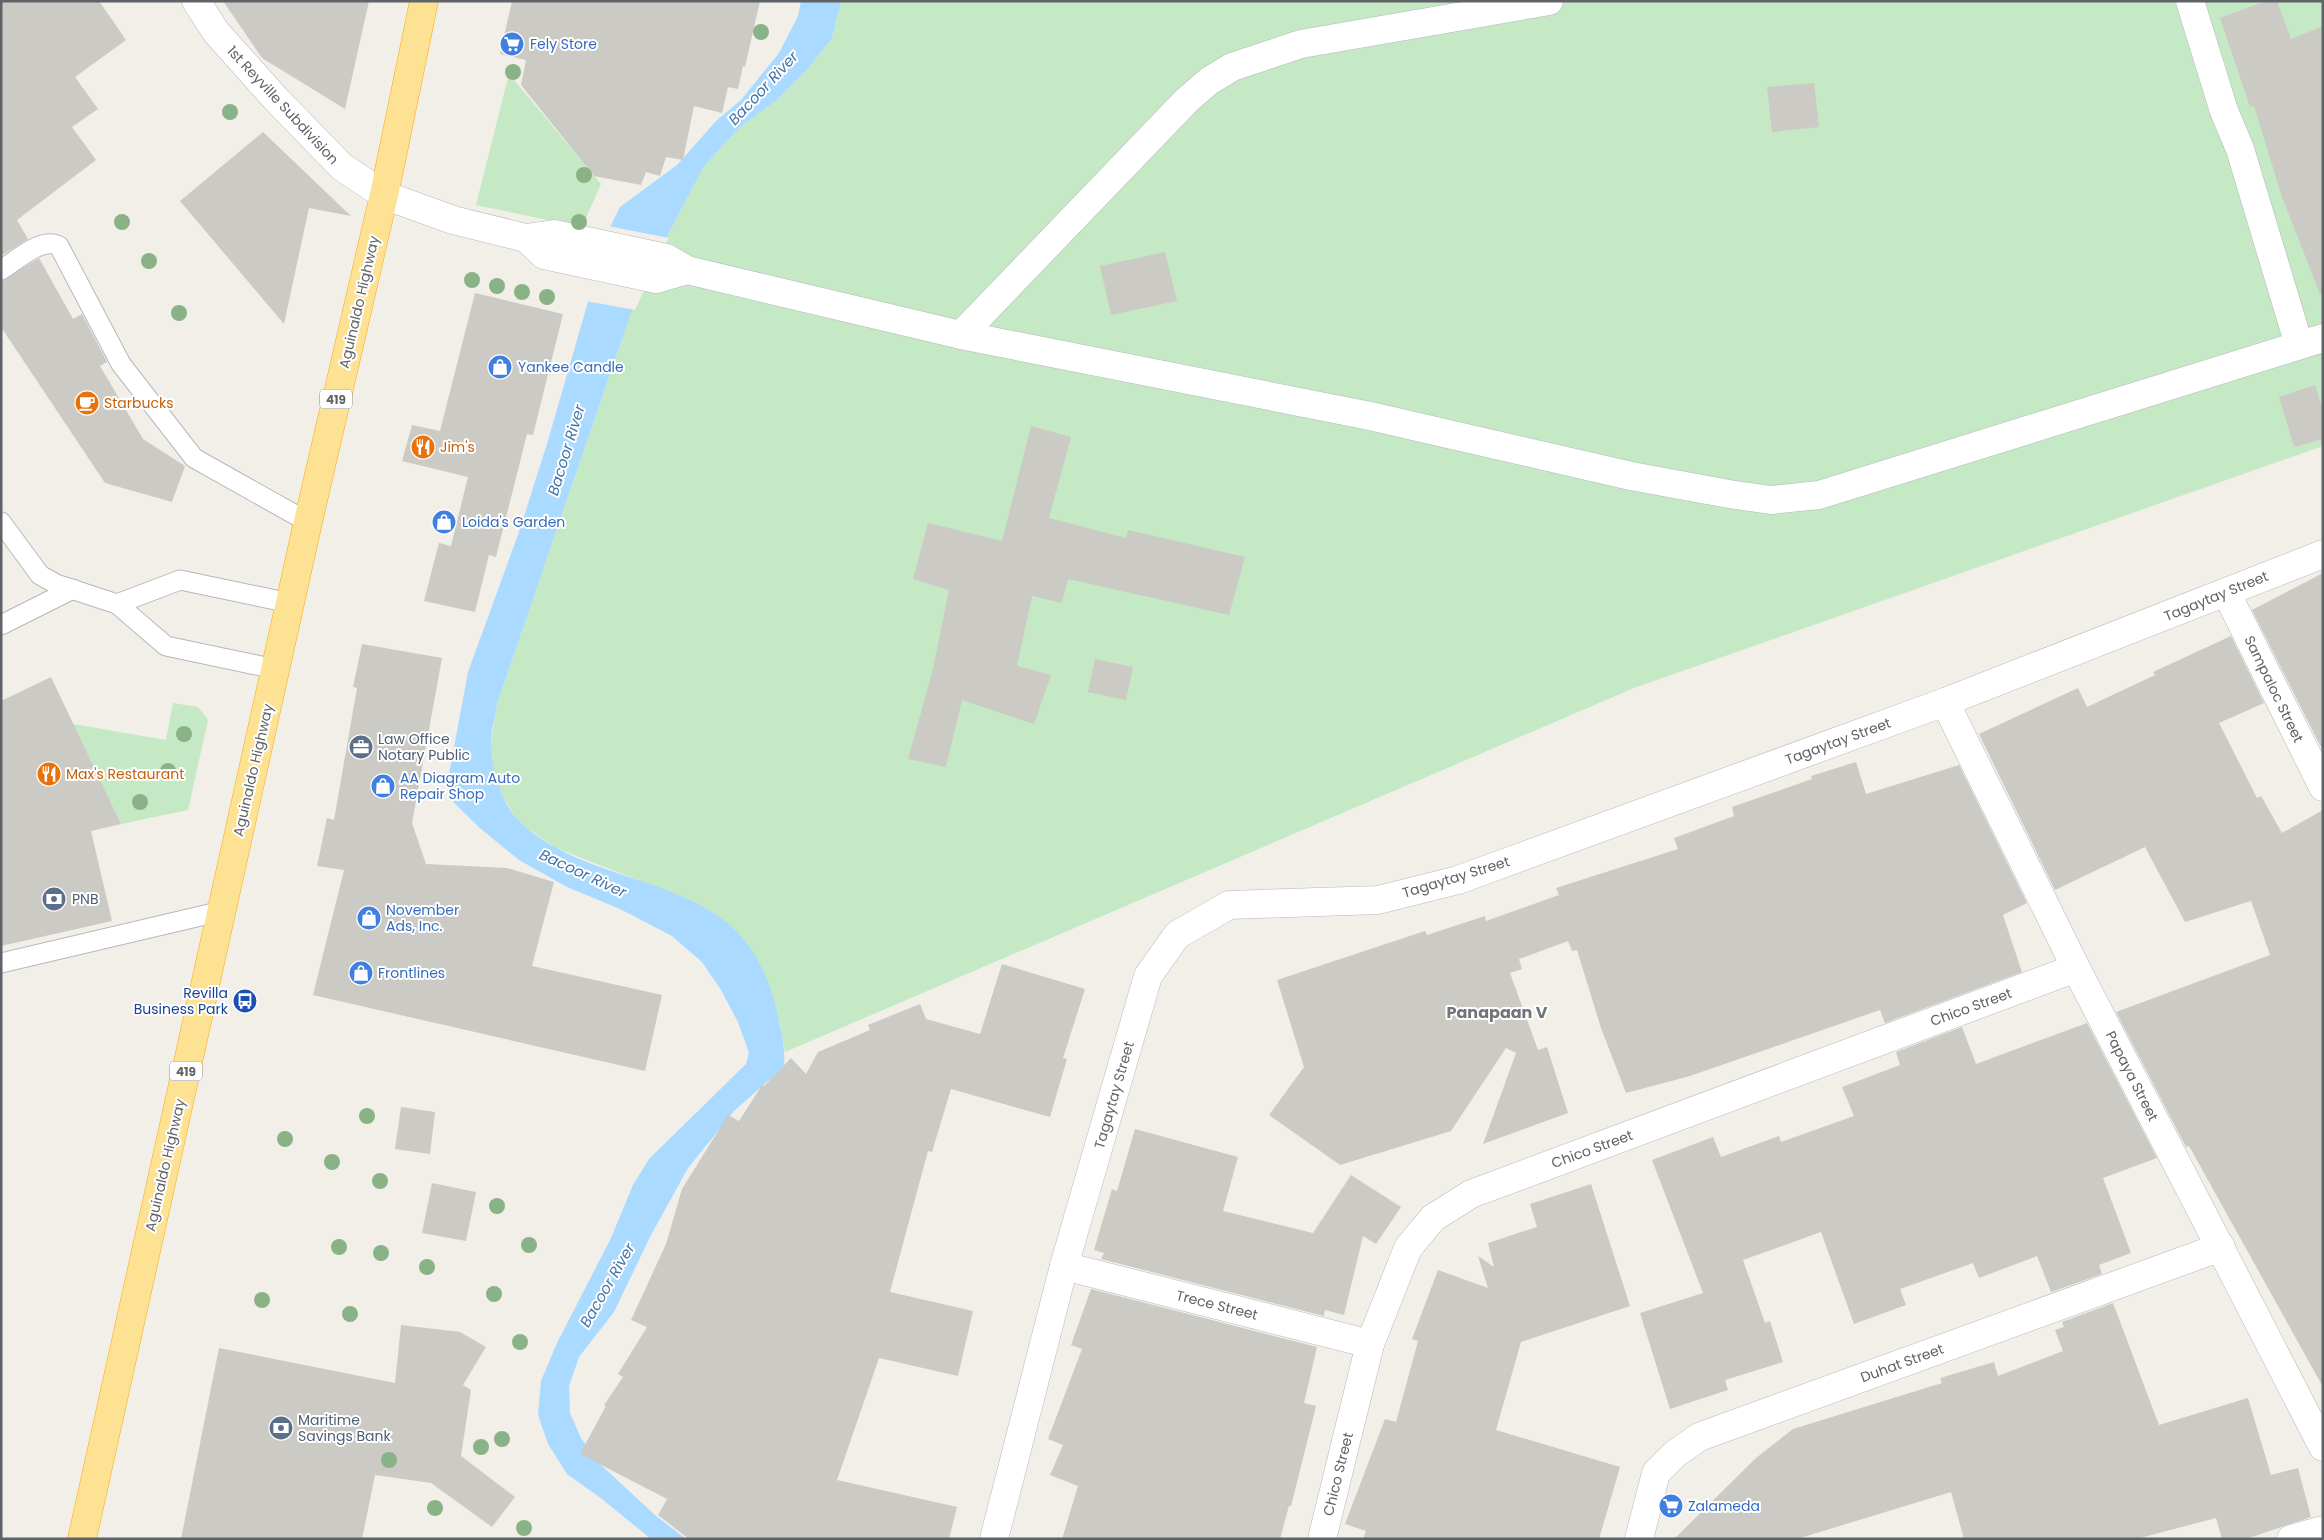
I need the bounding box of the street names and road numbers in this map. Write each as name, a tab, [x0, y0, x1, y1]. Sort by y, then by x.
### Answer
street label: 1st Reyville Subdivision	[223, 41, 343, 169]
street label: Aguinaldo Highway	[334, 234, 384, 370]
road number: 419	[320, 389, 352, 408]
street label: Tagaytay Street	[2161, 566, 2271, 626]
street label: Sampaloc Street	[2239, 632, 2309, 746]
street label: Aguinaldo Highway	[228, 702, 278, 838]
street label: Tagaytay Street	[1782, 713, 1894, 769]
street label: Tagaytay Street	[1400, 851, 1512, 903]
street label: Chico Street	[1927, 983, 2015, 1031]
street label: Papaya Street	[2101, 1028, 2163, 1124]
street label: Tagaytay Street	[1089, 1039, 1139, 1151]
road number: 419	[170, 1062, 202, 1080]
street label: Aguinaldo Highway	[140, 1097, 190, 1233]
street label: Chico Street	[1548, 1125, 1636, 1173]
street label: Trece Street	[1174, 1285, 1260, 1325]
street label: Duhat Street	[1858, 1339, 1946, 1387]
street label: Chico Street	[1318, 1430, 1358, 1518]

